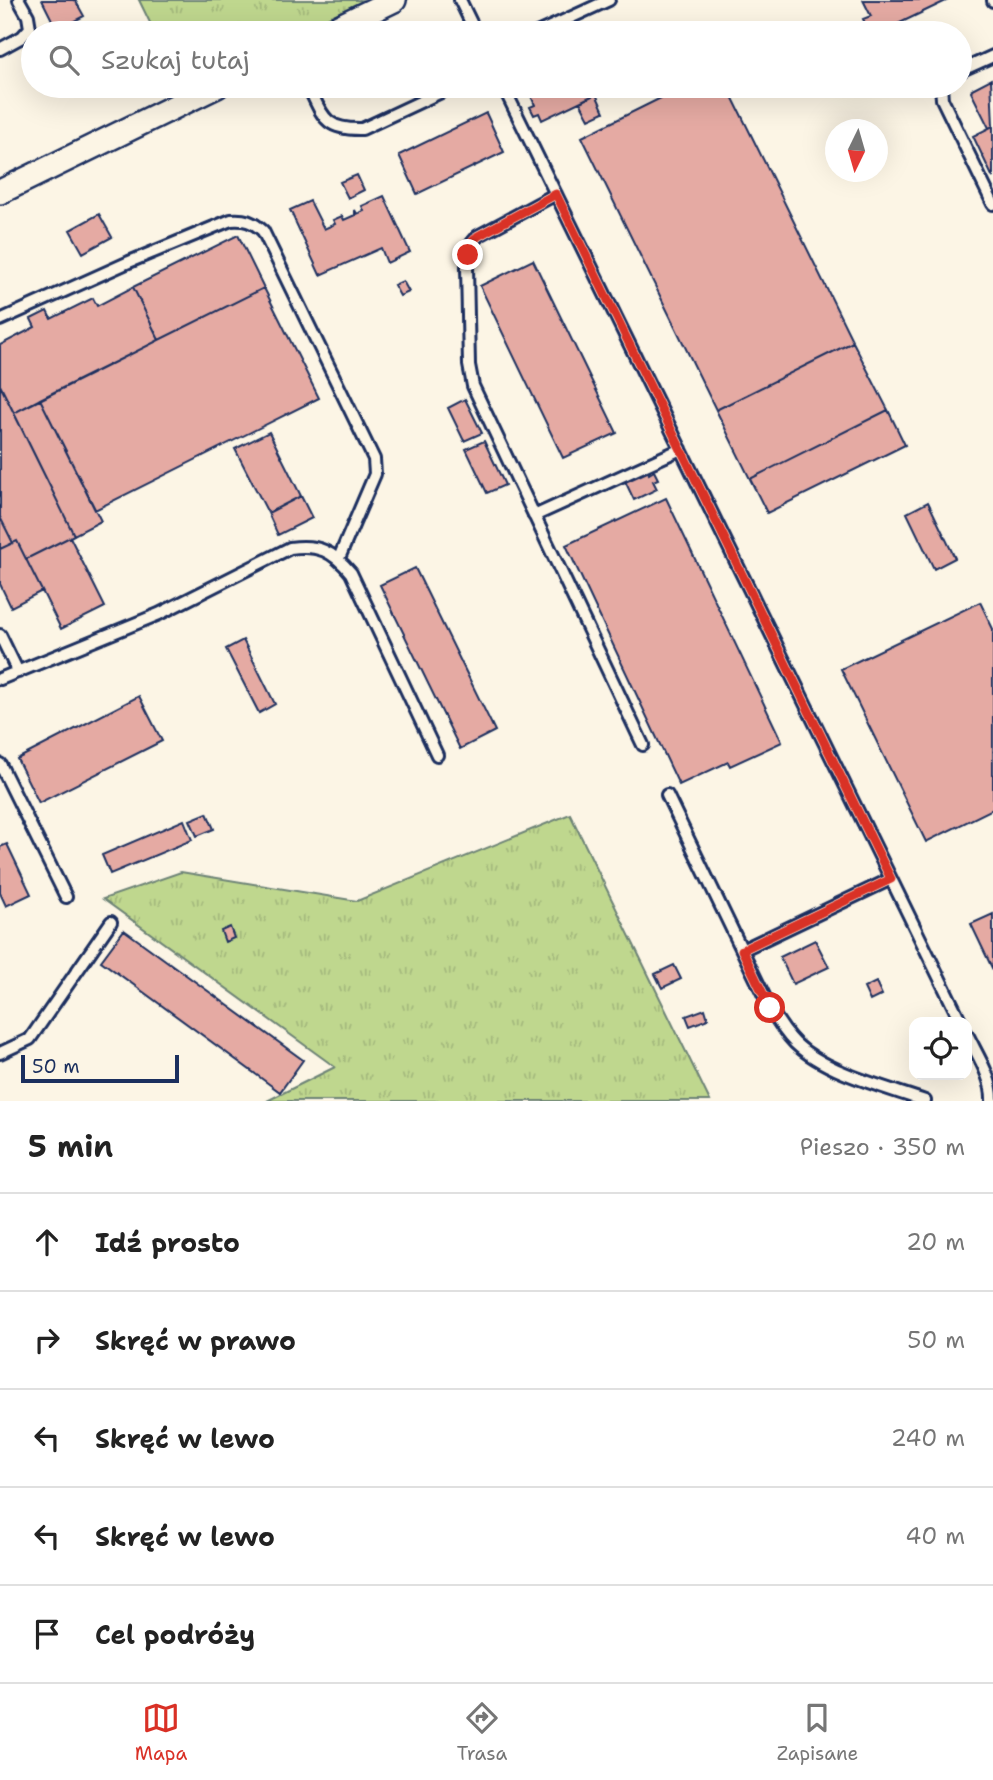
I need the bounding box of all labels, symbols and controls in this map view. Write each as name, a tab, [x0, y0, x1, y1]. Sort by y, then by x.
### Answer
search box	[21, 21, 972, 98]
icon: search	[45, 41, 83, 79]
text: Szukaj tutaj	[101, 42, 250, 77]
north arrow	[825, 119, 888, 182]
route end	[452, 239, 483, 270]
route start	[754, 992, 785, 1023]
map controls	[909, 1017, 972, 1080]
button: locate	[909, 1017, 972, 1080]
scale bar	[21, 1052, 178, 1084]
text: 50 m	[32, 1054, 80, 1079]
text: 5 min	[28, 1126, 113, 1167]
text: Pieszo · 350 m	[800, 1132, 965, 1162]
icon: ahead	[28, 1223, 66, 1261]
text: Idź prosto	[95, 1225, 240, 1260]
text: 20 m	[906, 1227, 965, 1257]
icon: right	[28, 1321, 66, 1359]
text: Skręć w prawo	[95, 1323, 296, 1358]
text: 50 m	[907, 1325, 965, 1355]
icon: left	[28, 1419, 66, 1457]
text: Skręć w lewo	[95, 1421, 275, 1456]
text: 240 m	[891, 1423, 965, 1453]
icon: left	[28, 1517, 66, 1555]
text: Skręć w lewo	[95, 1519, 275, 1554]
text: 40 m	[905, 1521, 965, 1551]
icon: arrive	[28, 1615, 66, 1653]
text: Cel podróży	[95, 1617, 255, 1652]
tab: Mapa	[135, 1699, 187, 1766]
tab: Trasa	[457, 1699, 507, 1766]
tab: Zapisane	[777, 1699, 858, 1766]

